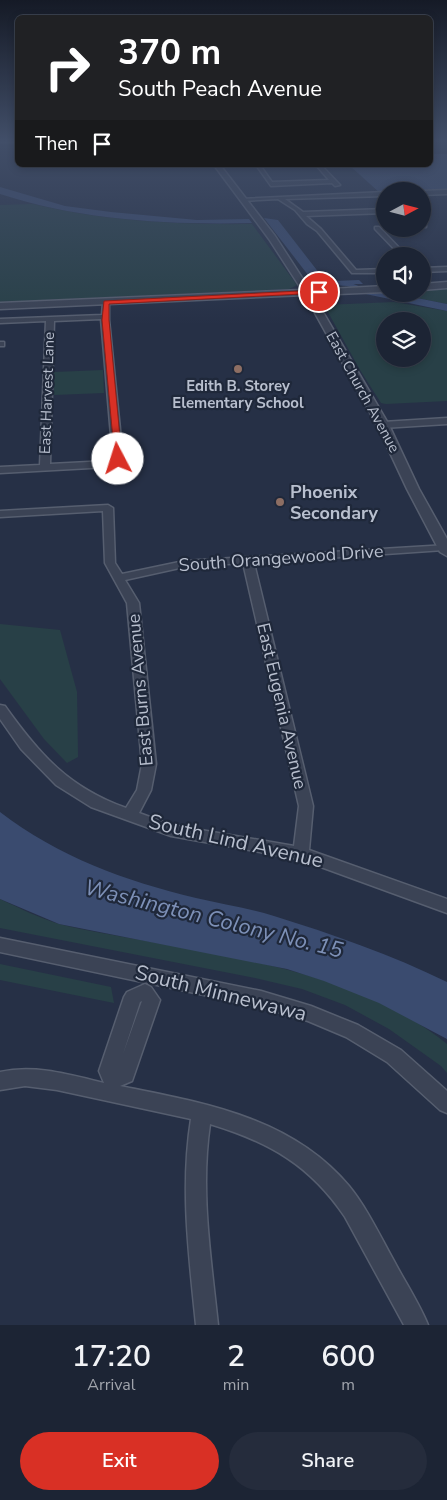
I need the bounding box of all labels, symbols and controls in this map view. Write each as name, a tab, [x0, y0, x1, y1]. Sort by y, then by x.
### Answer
text: 370 m	[118, 29, 221, 76]
icon: right	[35, 35, 100, 100]
text: South Peach Avenue	[118, 74, 322, 104]
icon: arrive	[88, 130, 116, 158]
text: Then	[35, 131, 78, 157]
north arrow	[376, 182, 431, 238]
map controls	[376, 182, 431, 367]
button: sound	[376, 247, 431, 302]
pin	[298, 271, 340, 313]
icon: arrive	[305, 278, 333, 306]
button: layers	[376, 312, 431, 367]
street label: East Church Avenue	[321, 328, 405, 456]
street label: East Harvest Lane	[35, 331, 59, 455]
marker: Edith B. Storey Elementary School	[232, 363, 244, 375]
place label: Edith B. Storey Elementary School	[172, 376, 304, 413]
position arrow	[91, 432, 143, 484]
place label: Phoenix Secondary	[290, 480, 379, 525]
marker: Phoenix Secondary	[274, 496, 286, 508]
street label: South Orangewood Drive	[178, 539, 384, 577]
street label: East Burns Avenue	[121, 613, 159, 767]
street label: East Eugenia Avenue	[251, 621, 313, 791]
street label: South Lind Avenue	[146, 807, 326, 875]
water label: Washington Colony No. 15	[81, 872, 346, 966]
street label: South Minnewawa	[132, 958, 310, 1028]
text: 17:20	[72, 1336, 151, 1377]
text: 2	[227, 1336, 245, 1377]
text: 600	[321, 1336, 375, 1377]
text: Arrival	[87, 1374, 135, 1396]
text: min	[223, 1374, 249, 1396]
text: m	[341, 1374, 355, 1396]
button: Exit	[20, 1432, 219, 1490]
button: Share	[229, 1432, 427, 1490]

